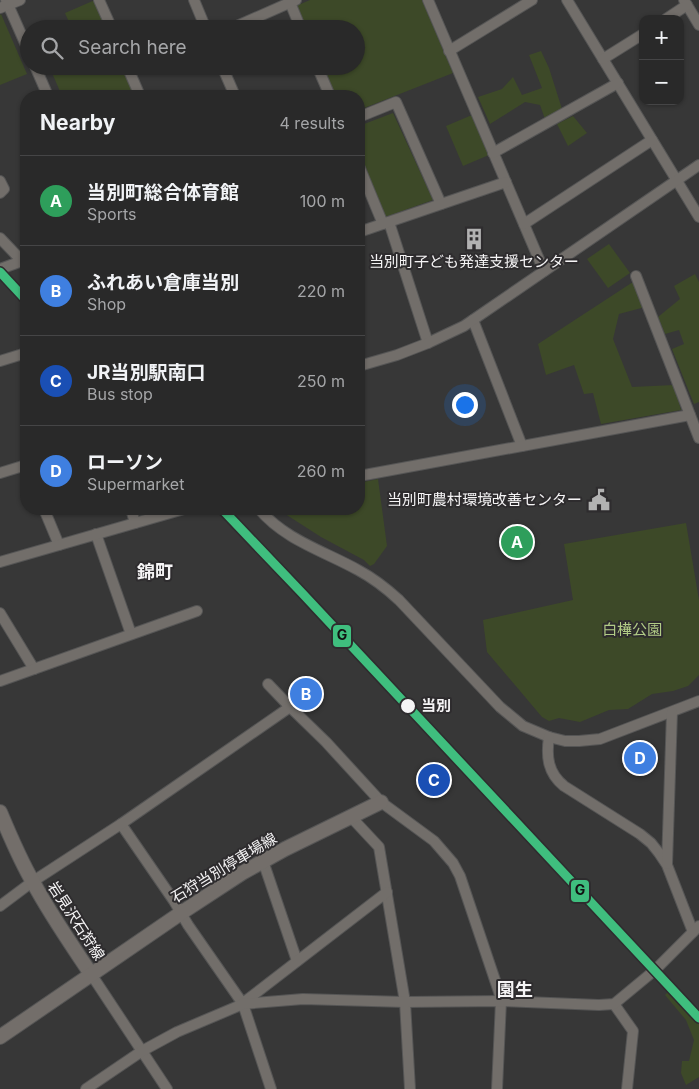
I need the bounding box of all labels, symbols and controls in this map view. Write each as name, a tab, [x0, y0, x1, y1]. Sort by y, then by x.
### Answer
map controls	[639, 15, 684, 105]
button: +	[639, 15, 684, 60]
search box	[20, 20, 365, 75]
icon: search	[38, 34, 66, 62]
text: Search here	[78, 36, 187, 59]
button: −	[639, 60, 684, 105]
text: Nearby	[40, 110, 115, 135]
text: 4 results	[280, 113, 345, 133]
text: 当別町総合体育館	[87, 181, 239, 204]
text: A	[50, 191, 62, 211]
text: 100 m	[300, 191, 345, 211]
text: Sports	[87, 204, 136, 224]
building icon: 当別町子ども発達支援センター	[461, 226, 487, 252]
place label: 当別町子ども発達支援センター	[369, 252, 579, 271]
text: ふれあい倉庫当別	[87, 271, 239, 294]
text: B	[51, 281, 61, 301]
text: 220 m	[297, 281, 345, 301]
text: Shop	[87, 294, 126, 314]
text: JR当別駅南口	[87, 361, 206, 384]
text: C	[50, 371, 62, 391]
text: 250 m	[297, 371, 345, 391]
text: Bus stop	[87, 384, 153, 404]
your location	[452, 392, 478, 418]
text: ローソン	[87, 451, 163, 474]
text: D	[50, 461, 62, 481]
text: 260 m	[297, 461, 345, 481]
text: Supermarket	[87, 474, 184, 494]
public building icon: 当別町農村環境改善センター	[586, 487, 612, 513]
place label: 当別町農村環境改善センター	[387, 490, 582, 509]
pin: A	[501, 523, 533, 561]
district label: 錦町	[137, 561, 173, 582]
park label: 白樺公園	[602, 620, 662, 639]
line badge: G	[332, 624, 352, 648]
text: G	[337, 626, 347, 643]
pin: B	[290, 675, 322, 713]
place label: 当別	[421, 696, 451, 715]
marker: 当別	[399, 697, 417, 715]
pin: D	[624, 739, 656, 777]
pin: C	[418, 761, 450, 799]
street label: 石狩当別停車場線	[167, 829, 280, 907]
street label: 岩見沢石狩線	[44, 878, 109, 964]
line badge: G	[570, 879, 590, 903]
text: G	[575, 881, 585, 898]
district label: 園生	[497, 979, 533, 1000]

